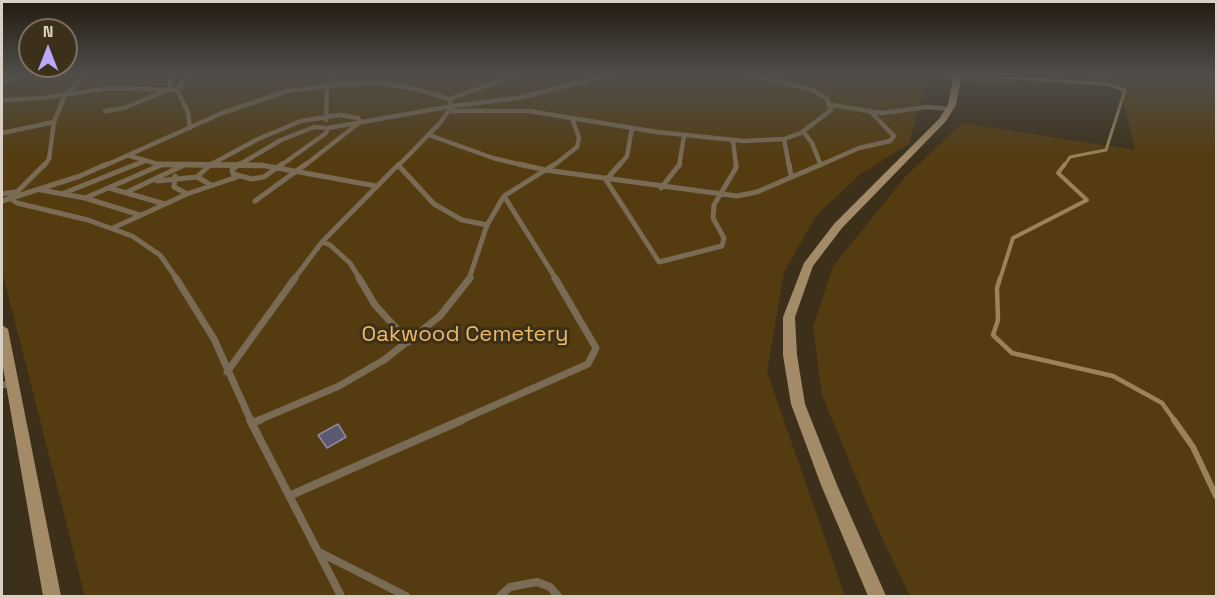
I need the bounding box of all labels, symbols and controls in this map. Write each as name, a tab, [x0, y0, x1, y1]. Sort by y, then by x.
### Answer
north arrow	[18, 18, 78, 78]
text: N	[43, 21, 53, 42]
park label: Oakwood Cemetery	[362, 322, 568, 348]

